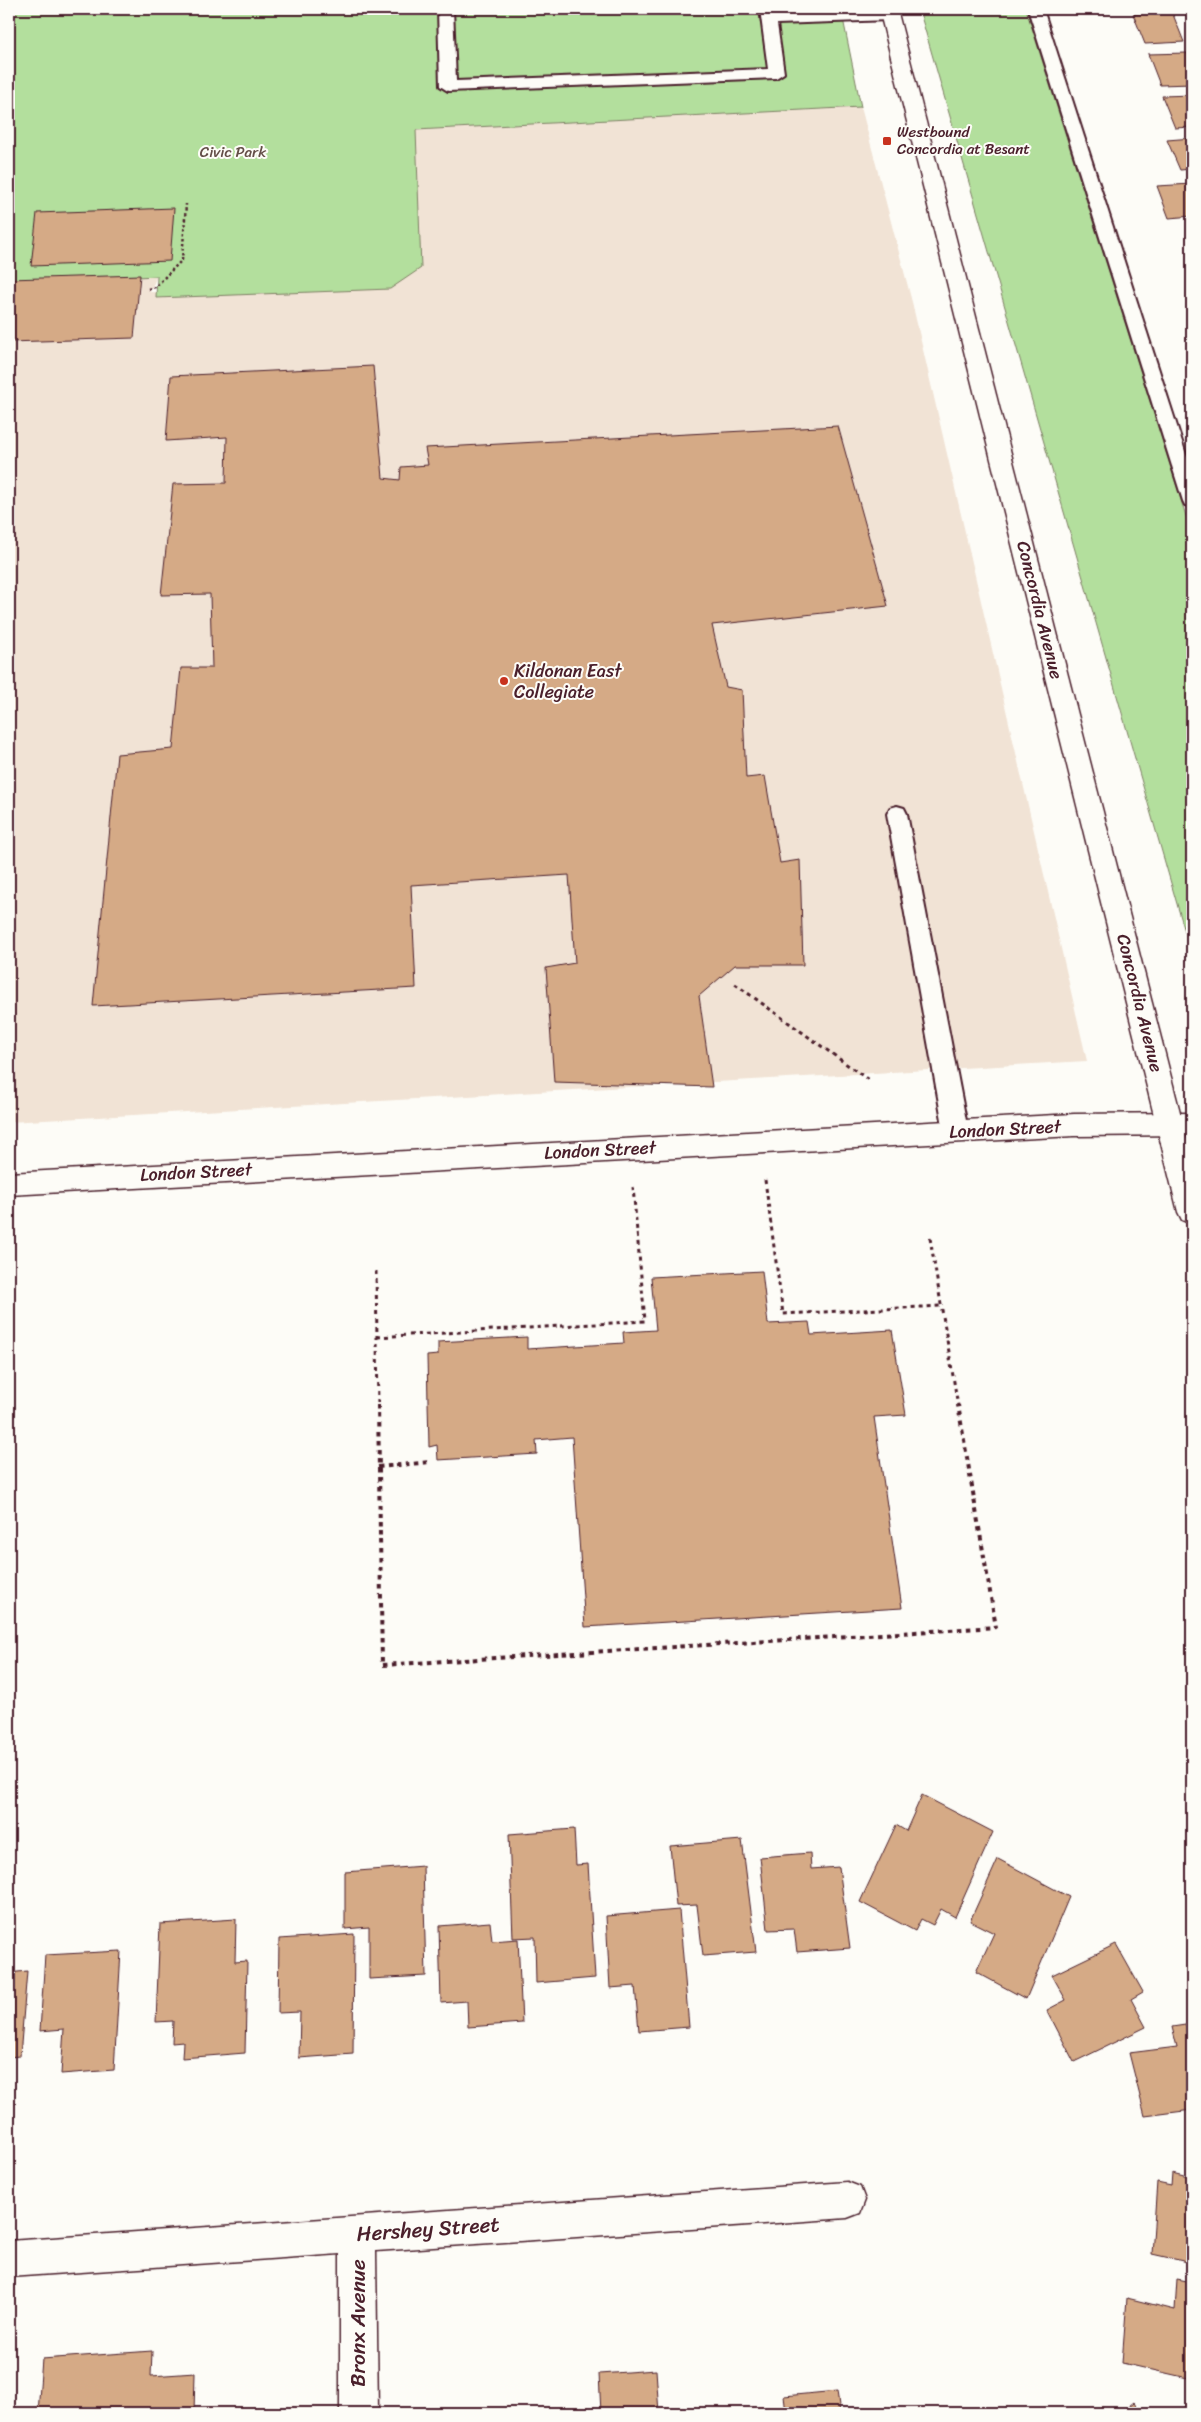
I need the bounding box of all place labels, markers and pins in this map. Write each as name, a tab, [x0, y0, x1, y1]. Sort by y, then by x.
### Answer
place label: Westbound Concordia at Besant	[897, 119, 1030, 162]
marker: Westbound Concordia at Besant	[881, 135, 893, 147]
place label: Kildonan East Collegiate	[514, 655, 622, 708]
marker: Kildonan East Collegiate	[498, 675, 510, 687]

